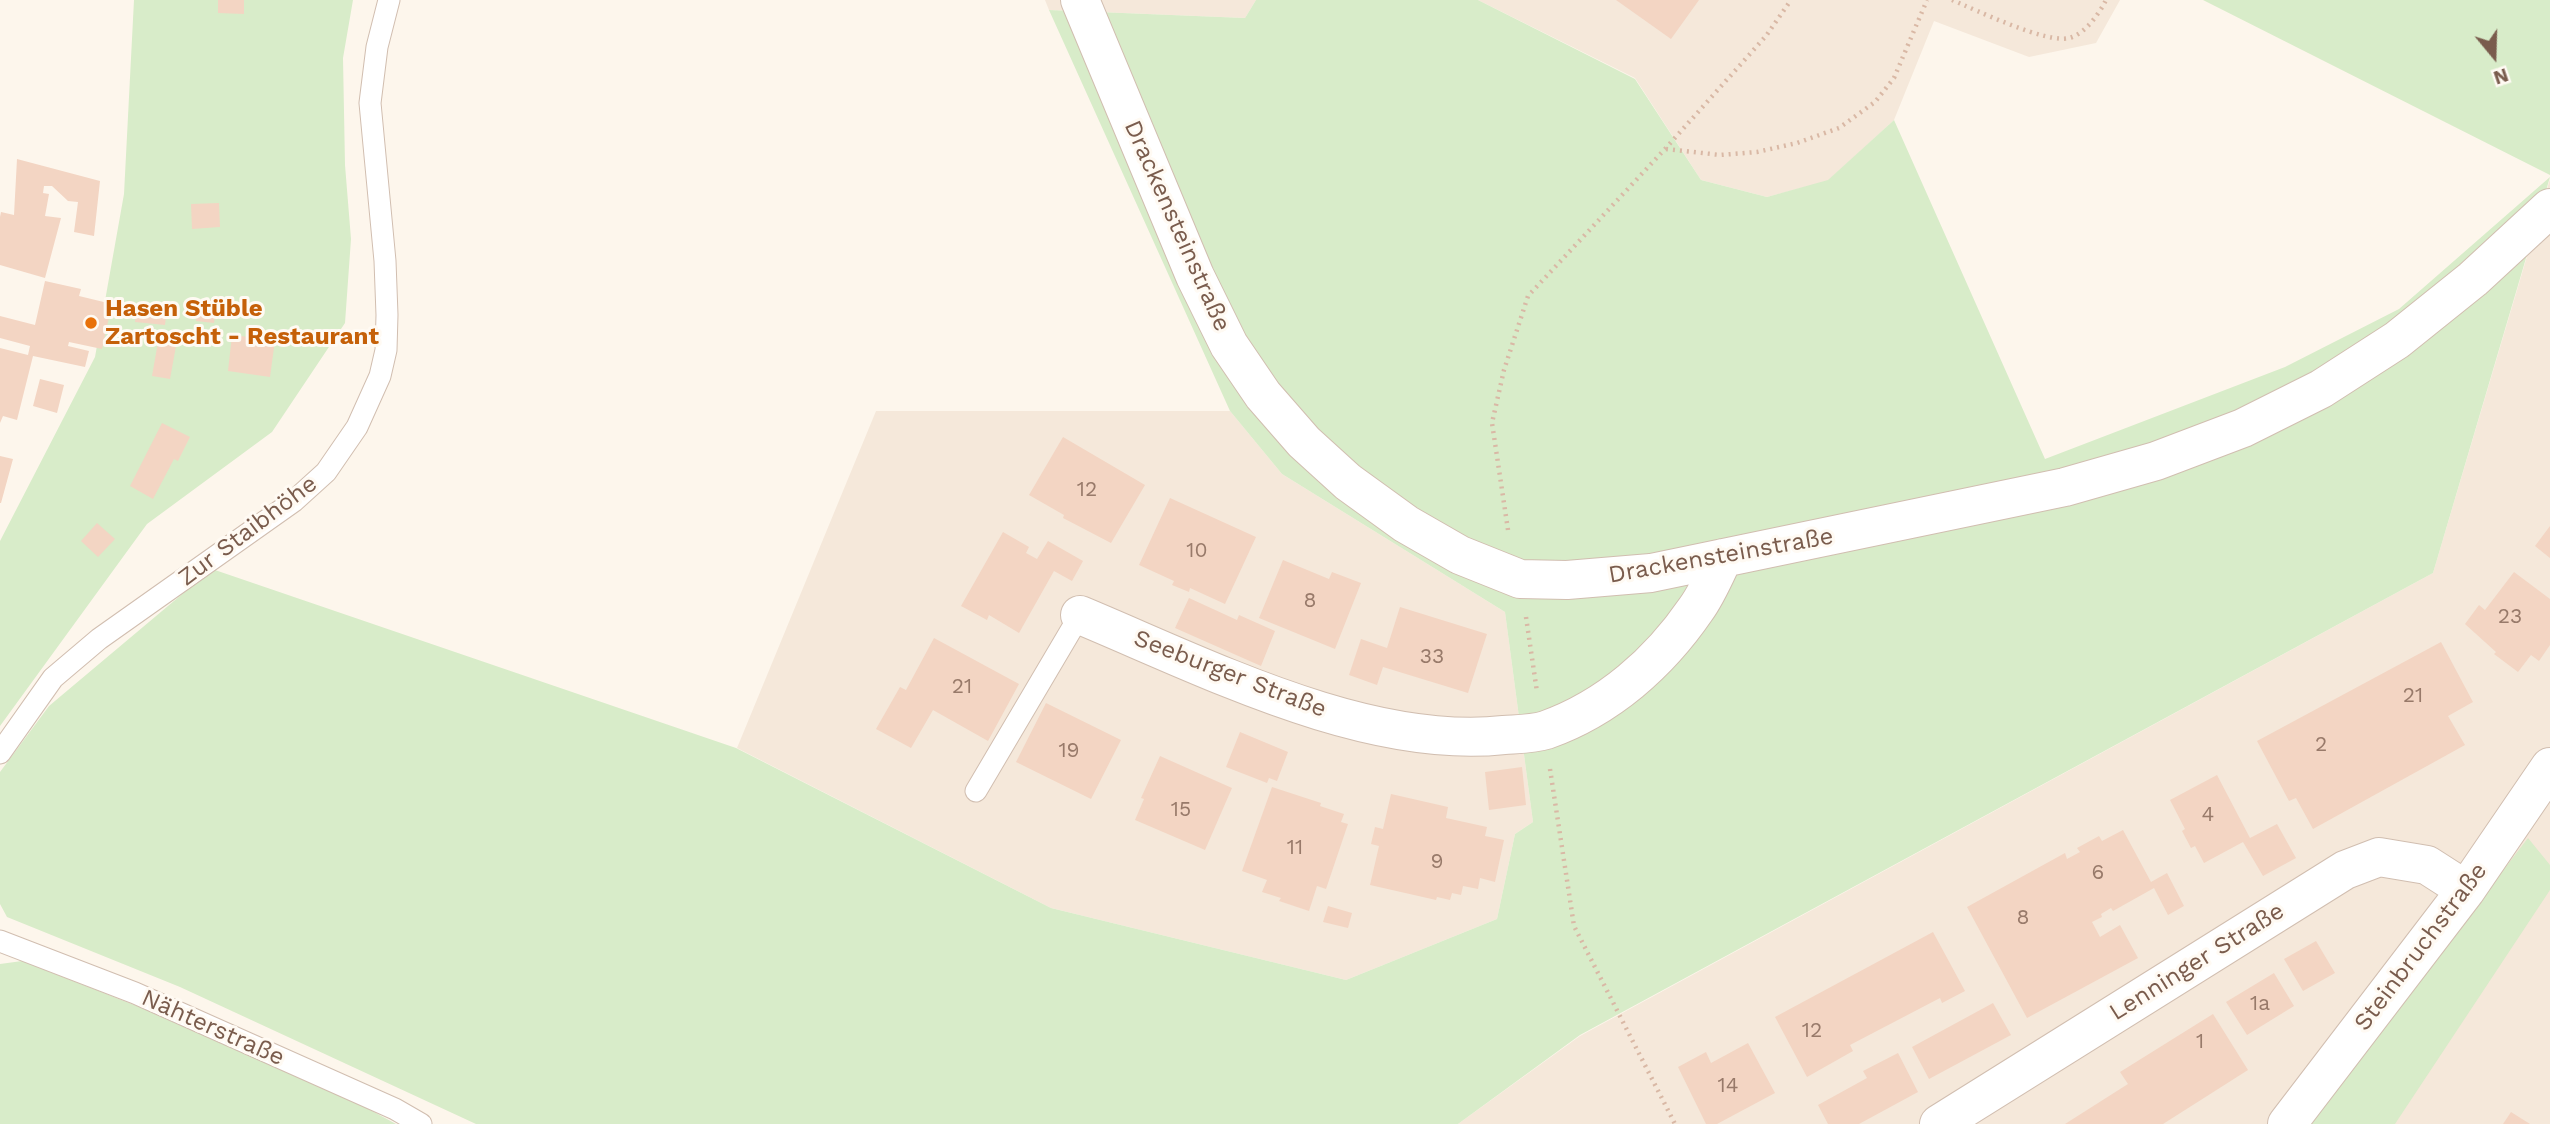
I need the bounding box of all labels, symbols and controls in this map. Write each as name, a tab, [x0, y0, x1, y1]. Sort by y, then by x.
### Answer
north arrow	[2459, 21, 2529, 91]
text: N	[2491, 63, 2511, 89]
street label: Drackensteinstraße	[1118, 116, 1236, 336]
place label: Hasen Stüble Zartoscht - Restaurant	[105, 295, 379, 351]
marker: Hasen Stüble Zartoscht - Restaurant	[83, 315, 99, 331]
street label: Zur Staibhöhe	[173, 470, 323, 592]
house number: 12	[1077, 477, 1097, 503]
street label: Drackensteinstraße	[1606, 522, 1836, 590]
house number: 10	[1186, 538, 1208, 564]
house number: 8	[1304, 588, 1316, 614]
house number: 23	[2498, 604, 2522, 630]
street label: Seeburger Straße	[1130, 624, 1330, 724]
house number: 33	[1420, 644, 1444, 670]
house number: 21	[952, 674, 972, 700]
house number: 21	[2403, 683, 2423, 709]
house number: 2	[2315, 732, 2327, 758]
house number: 19	[1058, 738, 1080, 764]
house number: 15	[1171, 797, 1191, 823]
house number: 4	[2202, 802, 2214, 828]
house number: 11	[1287, 835, 1303, 861]
house number: 9	[1431, 849, 1443, 875]
street label: Steinbruchstraße	[2348, 857, 2494, 1037]
house number: 6	[2092, 860, 2104, 886]
street label: Lenninger Straße	[2104, 897, 2290, 1027]
house number: 8	[2017, 905, 2029, 931]
street label: Nähterstraße	[137, 984, 289, 1072]
house number: 1a	[2250, 991, 2270, 1017]
house number: 12	[1802, 1018, 1822, 1044]
house number: 1	[2196, 1029, 2204, 1055]
house number: 14	[1717, 1073, 1739, 1099]

